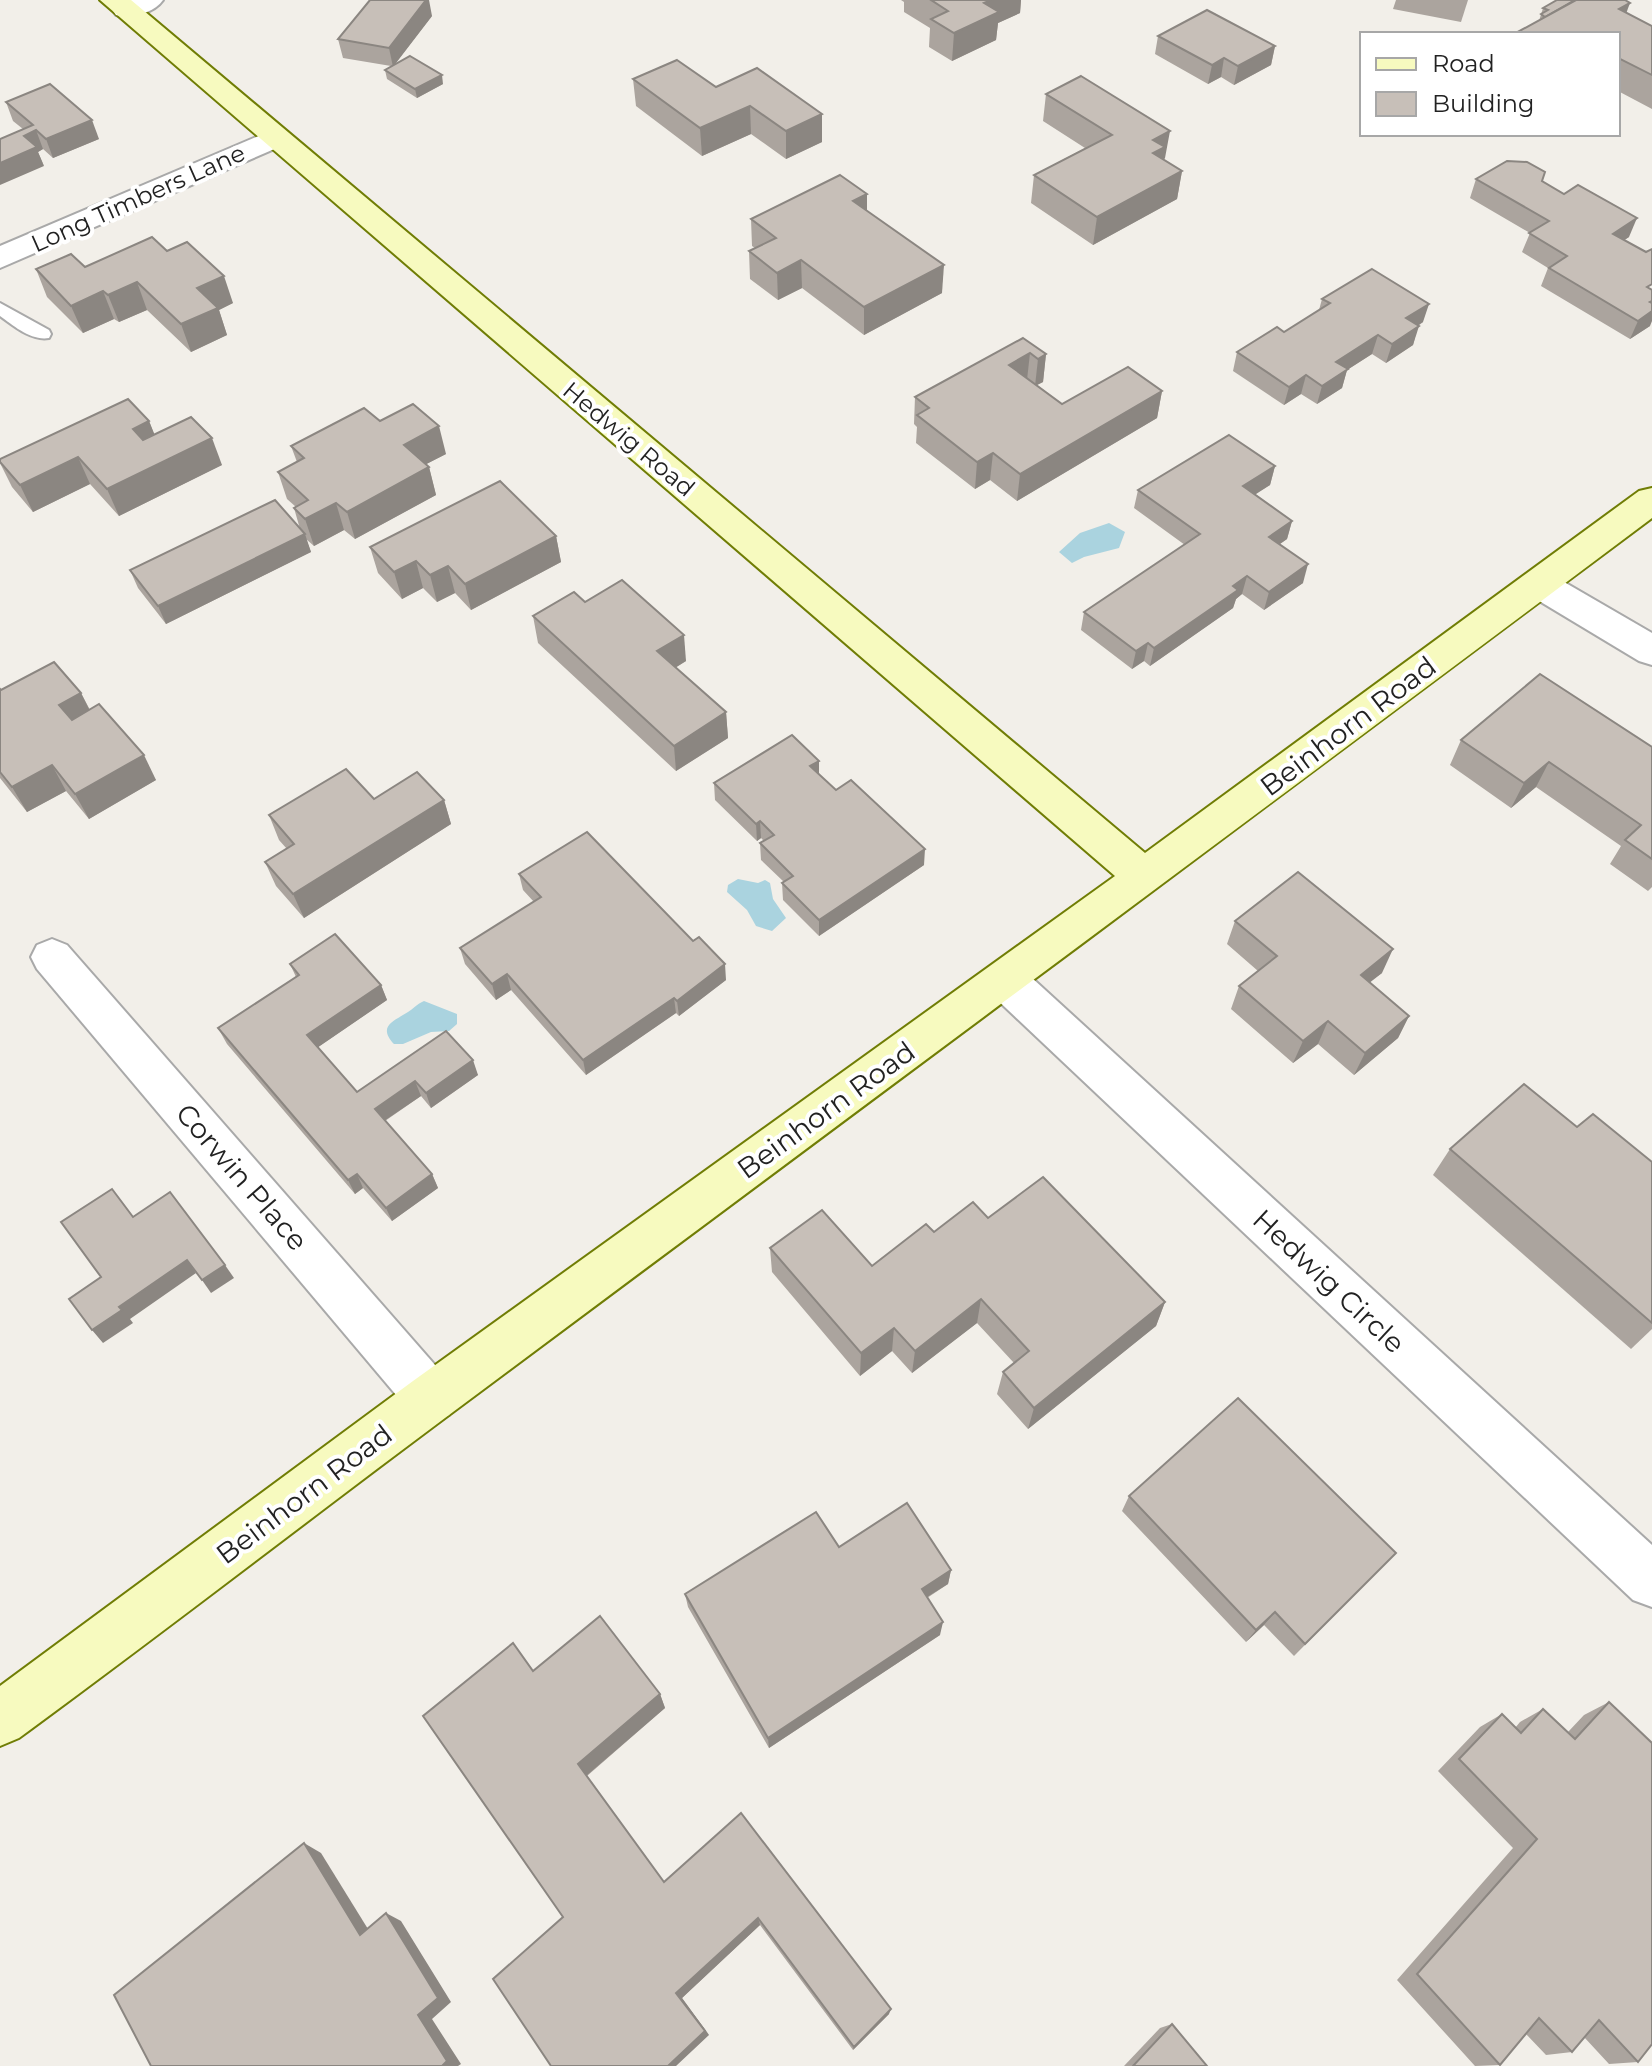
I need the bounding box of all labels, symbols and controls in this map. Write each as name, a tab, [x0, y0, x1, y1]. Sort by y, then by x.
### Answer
legend	[1360, 32, 1620, 136]
text: Road	[1432, 49, 1495, 78]
text: Building	[1432, 89, 1535, 118]
street label: Long Timbers Lane	[27, 138, 249, 258]
street label: Hedwig Road	[557, 375, 701, 503]
street label: Beinhorn Road	[1253, 649, 1443, 803]
street label: Beinhorn Road	[730, 1034, 922, 1186]
street label: Corwin Place	[169, 1097, 315, 1257]
street label: Hedwig Circle	[1246, 1202, 1412, 1360]
street label: Beinhorn Road	[209, 1417, 399, 1571]

